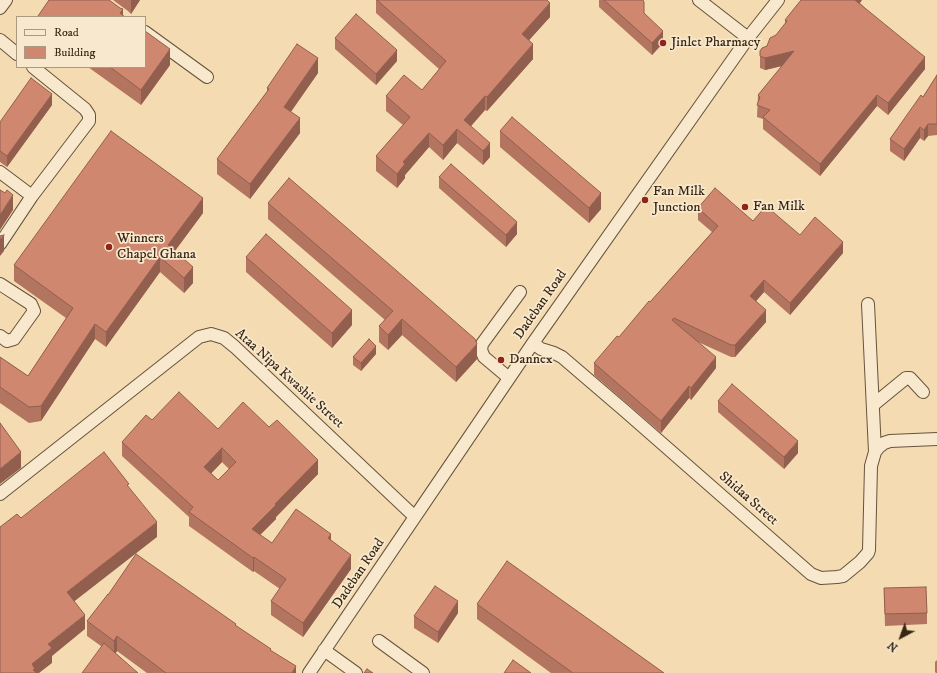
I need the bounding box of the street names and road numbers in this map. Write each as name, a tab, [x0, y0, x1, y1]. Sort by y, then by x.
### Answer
street label: Dadeban Road	[511, 267, 571, 343]
street label: Ataa Nipa Kwashie Street	[231, 326, 347, 432]
street label: Shidaa Street	[715, 469, 781, 529]
street label: Dadeban Road	[329, 536, 389, 612]

